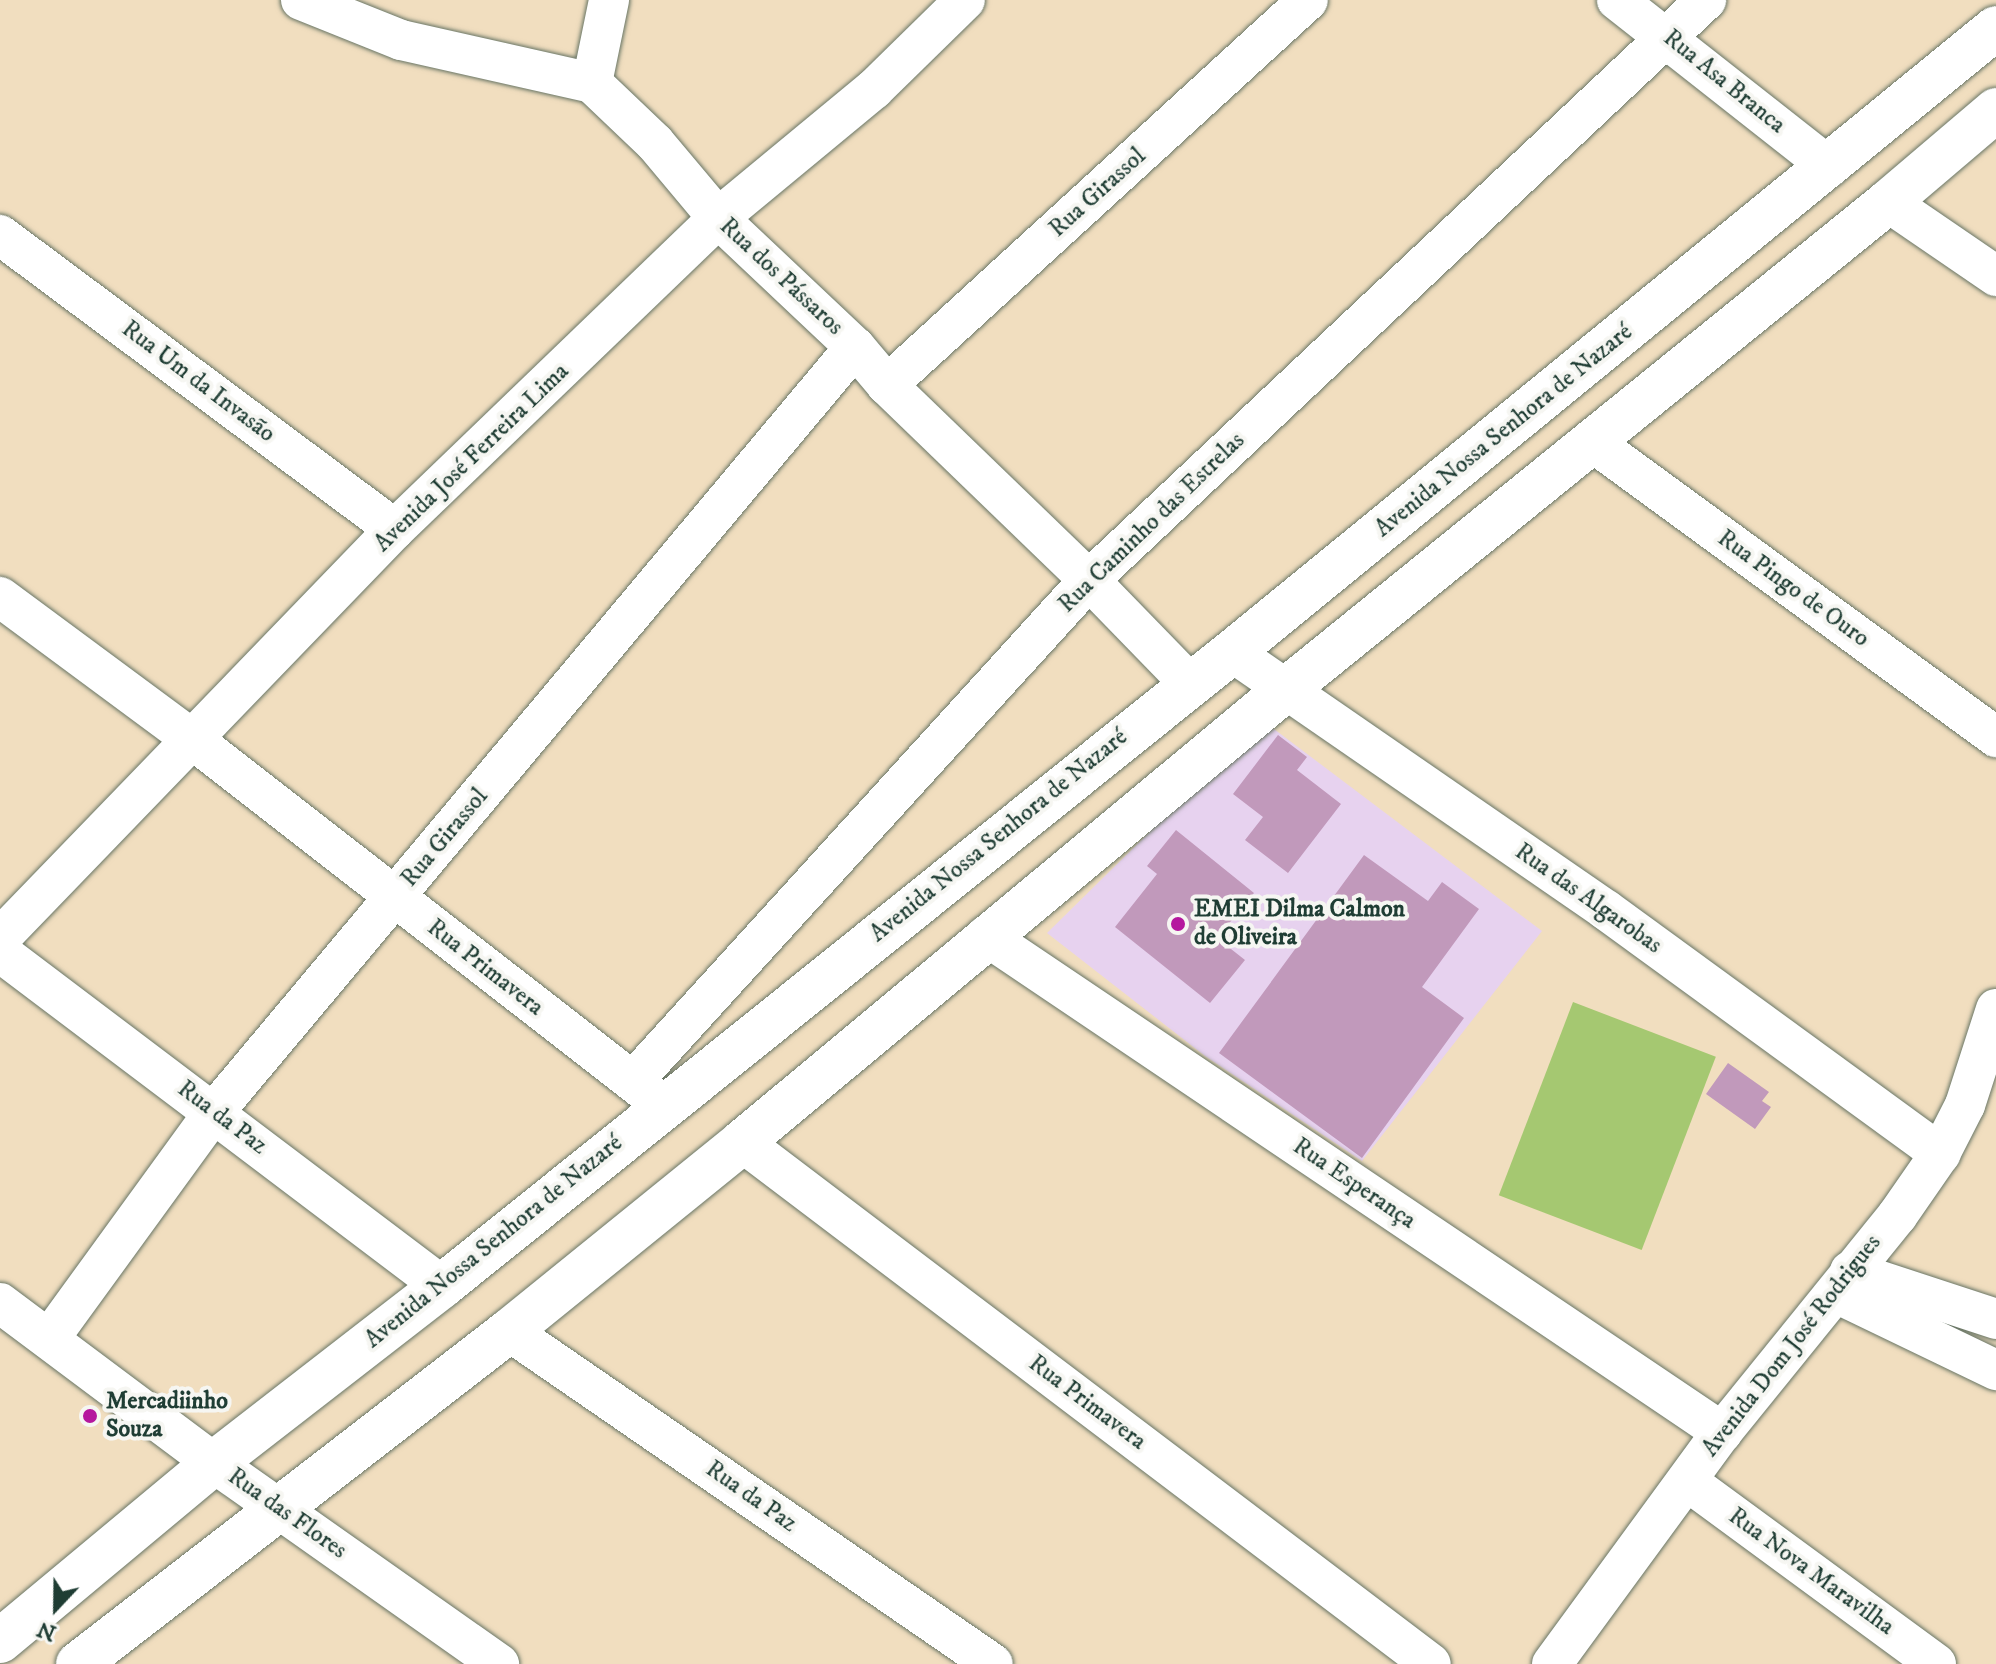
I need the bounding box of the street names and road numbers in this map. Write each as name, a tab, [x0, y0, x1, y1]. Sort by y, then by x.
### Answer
street label: Rua Asa Branca	[1657, 24, 1791, 140]
street label: Rua Girassol	[1044, 142, 1152, 244]
street label: Rua dos Pássaros	[713, 212, 849, 342]
street label: Rua Um da Invasão	[116, 315, 280, 449]
street label: Avenida Nossa Senhora de Nazaré	[1370, 318, 1638, 544]
street label: Avenida José Ferreira Lima	[369, 358, 575, 558]
street label: Rua Caminho das Estrelas	[1053, 427, 1251, 619]
street label: Rua Pingo de Ouro	[1712, 524, 1874, 654]
street label: Avenida Nossa Senhora de Nazaré	[865, 723, 1133, 949]
street label: Rua Girassol	[395, 783, 495, 893]
street label: Rua das Algarobas	[1509, 838, 1667, 960]
street label: Rua Primavera	[421, 914, 549, 1022]
street label: Rua da Paz	[172, 1075, 272, 1161]
street label: Avenida Nossa Senhora de Nazaré	[360, 1129, 628, 1355]
street label: Rua Esperança	[1287, 1132, 1421, 1236]
street label: Avenida Dom José Rodrigues	[1696, 1229, 1888, 1463]
street label: Rua Primavera	[1023, 1349, 1151, 1457]
street label: Rua da Paz	[700, 1455, 802, 1539]
street label: Rua das Flores	[222, 1462, 352, 1566]
street label: Rua Nova Maravilha	[1723, 1502, 1899, 1642]

